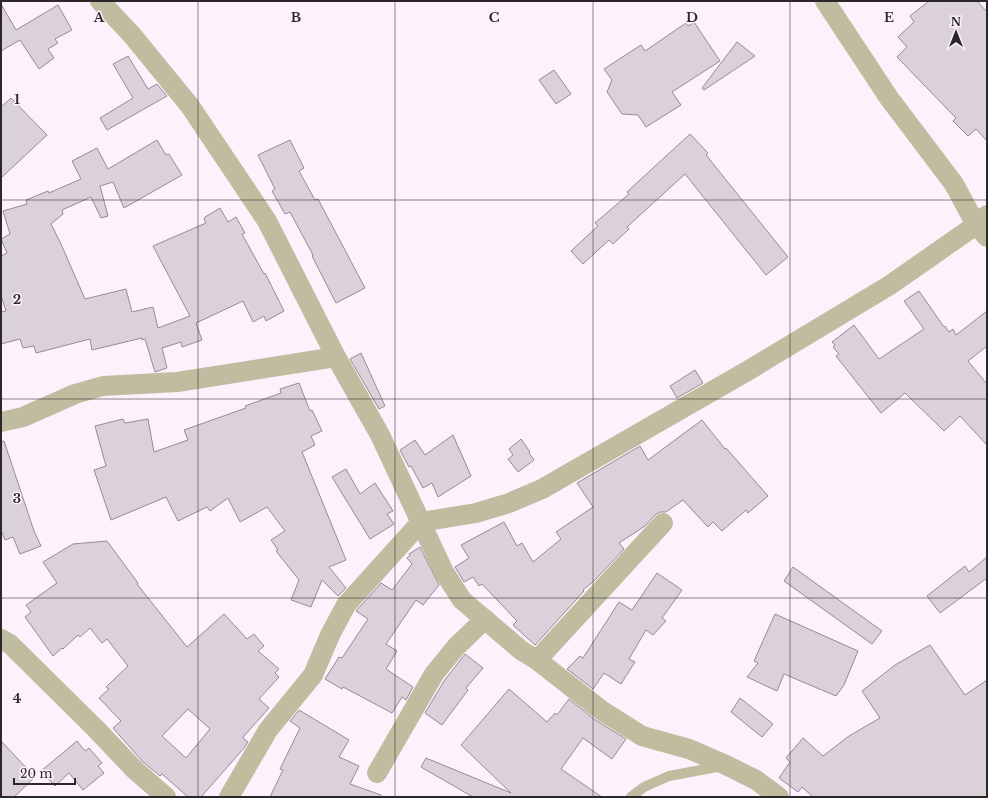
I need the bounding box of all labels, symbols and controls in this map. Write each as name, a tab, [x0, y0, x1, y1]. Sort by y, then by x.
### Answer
text: A	[93, 9, 105, 26]
text: B	[291, 9, 301, 26]
text: C	[489, 9, 500, 26]
text: D	[686, 9, 698, 26]
text: E	[884, 9, 894, 26]
north arrow	[936, 12, 976, 52]
text: N	[951, 15, 962, 29]
text: 1	[14, 91, 20, 108]
text: 2	[13, 291, 21, 308]
text: 3	[13, 490, 21, 507]
text: 4	[13, 690, 22, 707]
scale bar	[14, 760, 75, 786]
text: 20 m	[20, 766, 52, 781]

